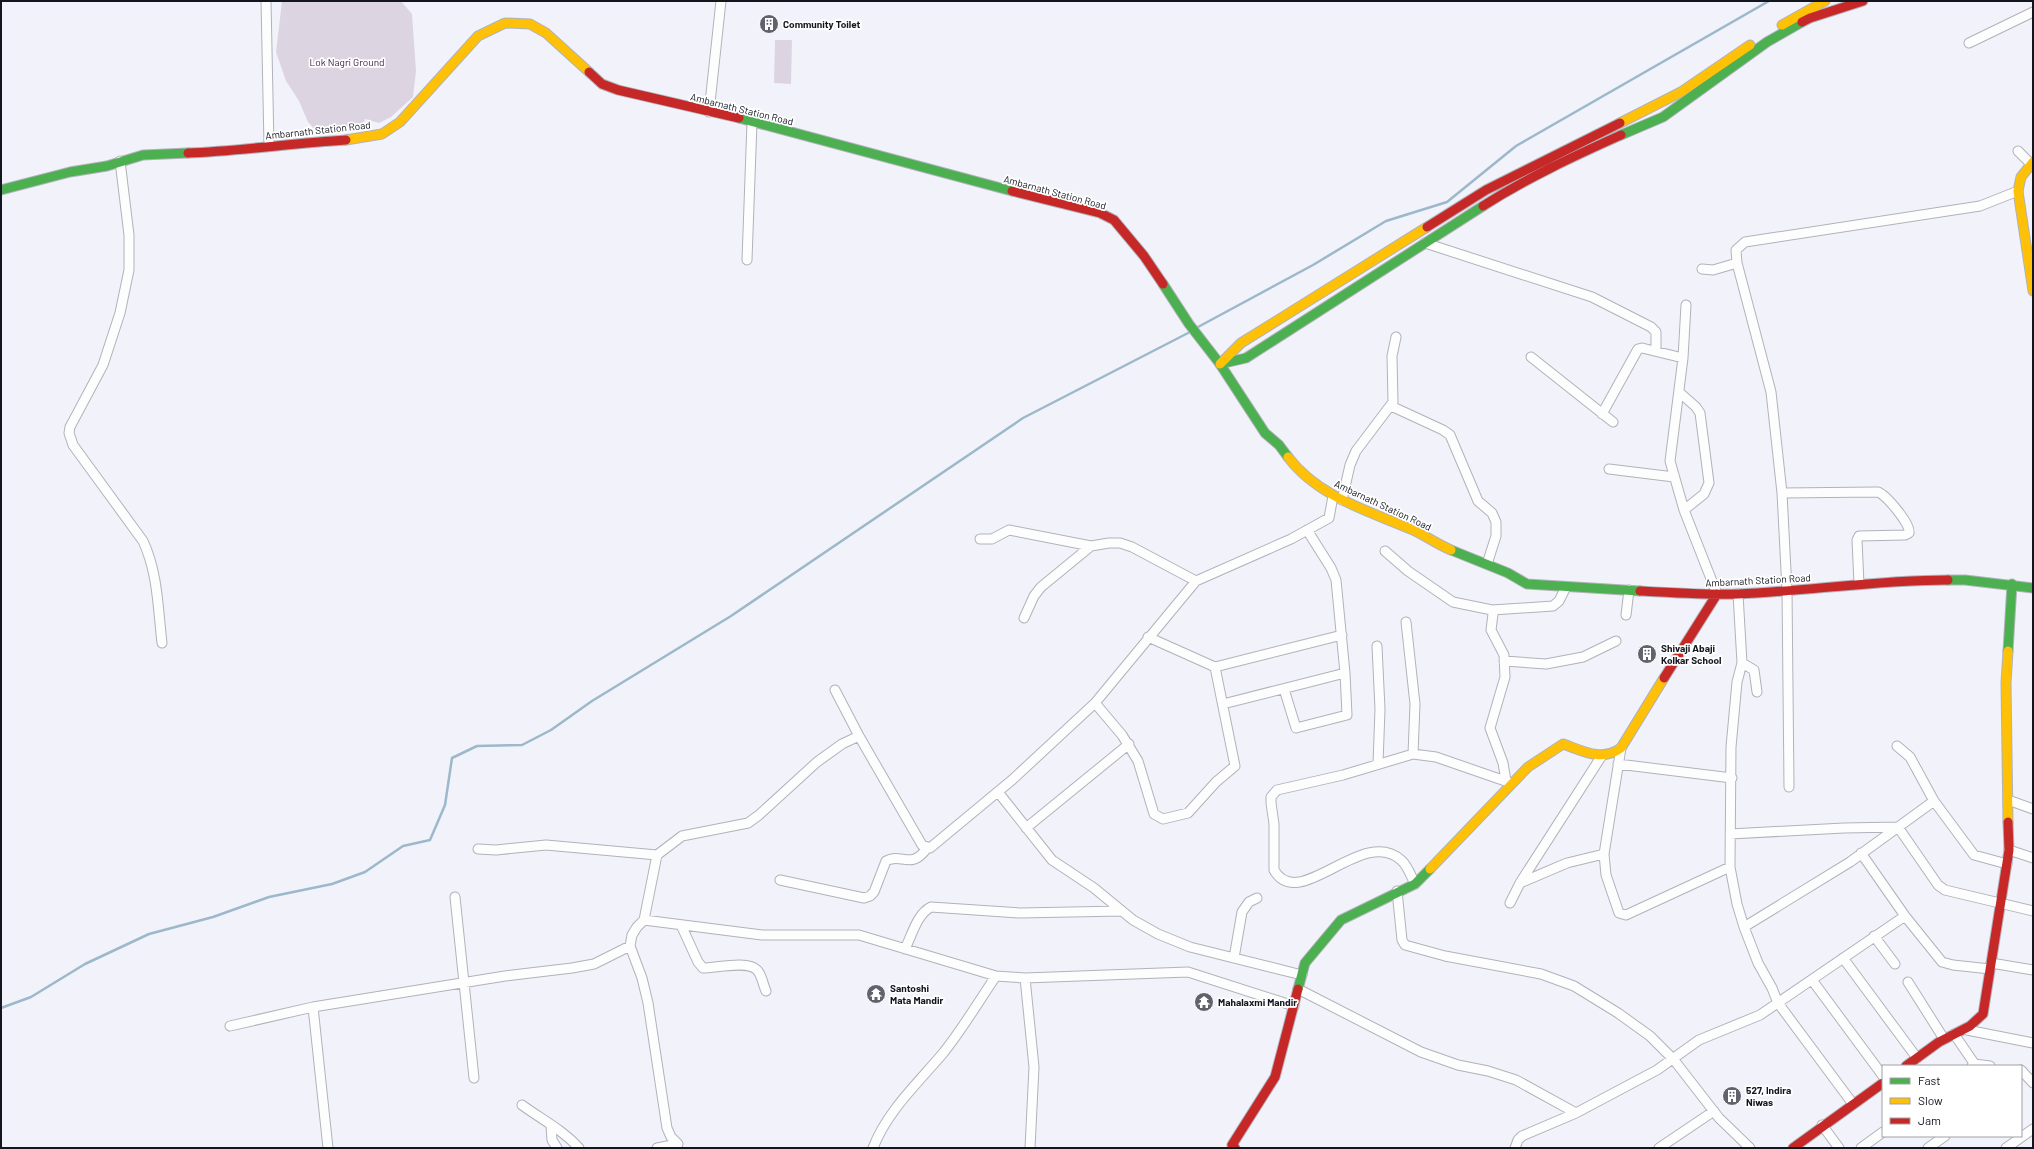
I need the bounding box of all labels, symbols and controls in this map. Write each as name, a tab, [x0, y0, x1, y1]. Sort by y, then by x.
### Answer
building icon: Community Toilet	[758, 13, 780, 35]
place label: Community Toilet	[783, 18, 861, 30]
park label: Lok Nagri Ground	[310, 56, 384, 68]
street label: Ambarnath Station Road	[689, 90, 795, 128]
street label: Ambarnath Station Road	[265, 119, 371, 141]
street label: Ambarnath Station Road	[1002, 173, 1108, 211]
street label: Ambarnath Station Road	[1333, 477, 1433, 533]
street label: Ambarnath Station Road	[1705, 571, 1811, 589]
place label: Shivaji Abaji Kolkar School	[1661, 642, 1722, 666]
building icon: Shivaji Abaji Kolkar School	[1636, 643, 1658, 665]
place label: Santoshi Mata Mandir	[890, 982, 943, 1006]
temple icon: Santoshi Mata Mandir	[865, 983, 887, 1005]
temple icon: Mahalaxmi Mandir	[1193, 991, 1215, 1013]
place label: Mahalaxmi Mandir	[1218, 996, 1297, 1008]
legend	[1882, 1065, 2022, 1137]
text: Fast	[1918, 1073, 1941, 1087]
place label: 527, Indira Niwas	[1746, 1084, 1791, 1108]
building icon: 527, Indira Niwas	[1721, 1085, 1743, 1107]
text: Slow	[1918, 1093, 1943, 1107]
text: Jam	[1918, 1113, 1941, 1127]

